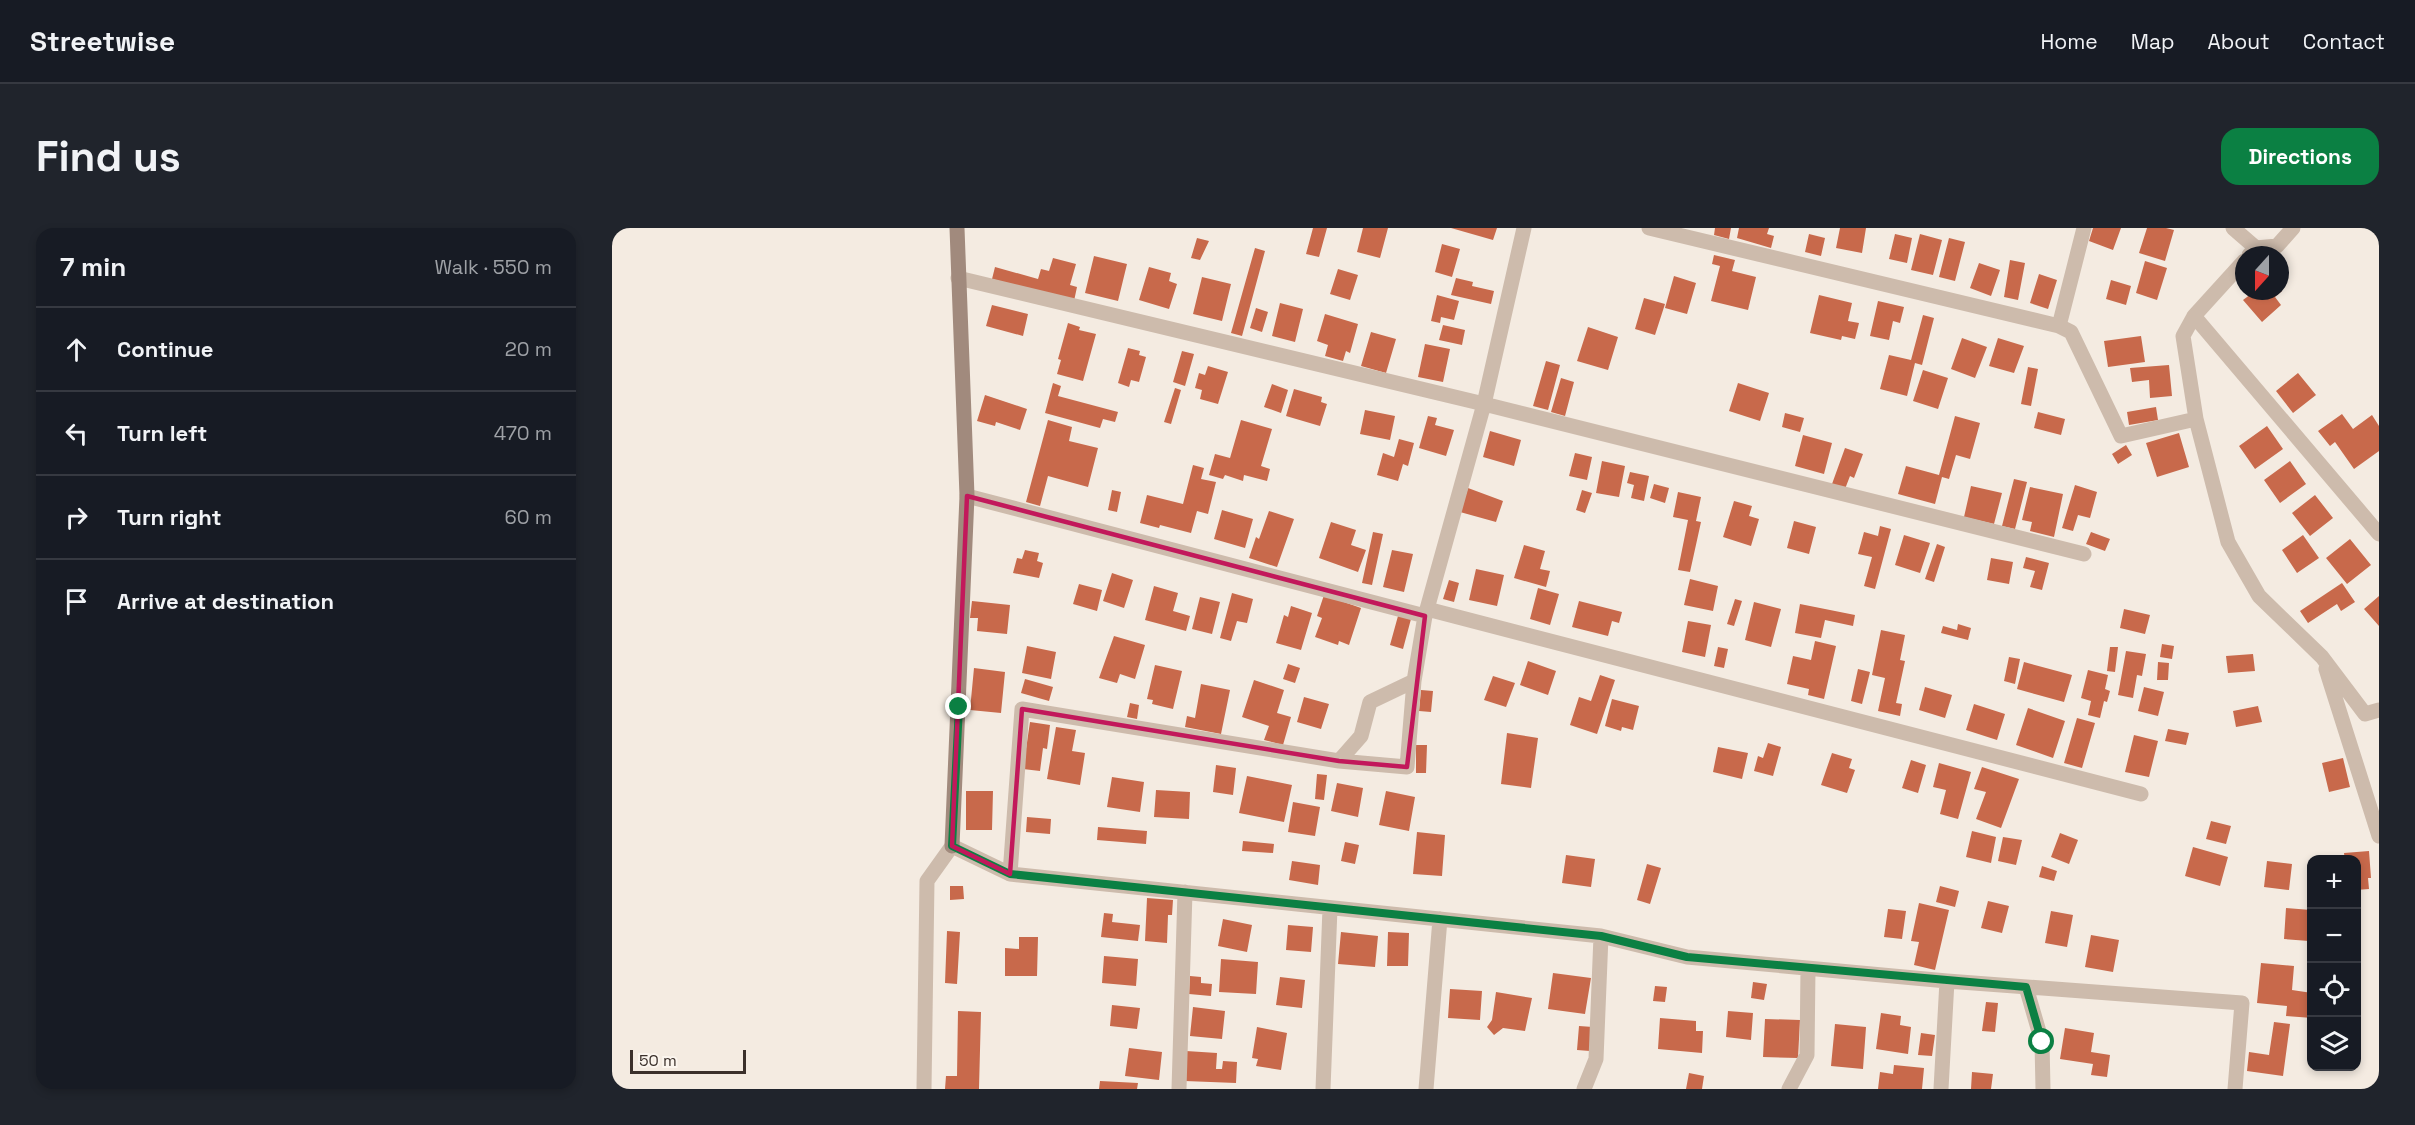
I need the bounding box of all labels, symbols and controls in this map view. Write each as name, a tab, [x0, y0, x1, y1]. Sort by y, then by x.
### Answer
text: Streetwise	[30, 23, 175, 59]
text: Home	[2040, 28, 2098, 55]
text: Map	[2131, 28, 2175, 55]
text: About	[2208, 28, 2270, 55]
text: Contact	[2303, 28, 2385, 55]
button: Directions	[2221, 128, 2379, 185]
text: Find us	[36, 130, 181, 183]
north arrow	[2235, 246, 2289, 300]
text: 7 min	[60, 250, 126, 284]
text: Walk · 550 m	[434, 254, 552, 280]
icon: ahead	[60, 333, 93, 366]
text: Continue	[117, 335, 213, 363]
text: 20 m	[505, 336, 552, 362]
icon: left	[60, 417, 93, 450]
text: Turn left	[117, 419, 207, 447]
text: 470 m	[494, 420, 552, 446]
icon: right	[60, 501, 93, 534]
text: Turn right	[117, 503, 222, 531]
text: 60 m	[505, 504, 552, 530]
icon: arrive	[60, 585, 93, 618]
text: Arrive at destination	[117, 587, 334, 615]
route end	[945, 693, 971, 719]
map controls	[2307, 855, 2361, 1071]
button: +	[2307, 855, 2361, 909]
button: −	[2307, 909, 2361, 963]
button: locate	[2307, 963, 2361, 1017]
button: layers	[2307, 1017, 2361, 1071]
route start	[2028, 1028, 2054, 1054]
scale bar	[630, 1047, 746, 1074]
text: 50 m	[639, 1050, 677, 1071]

